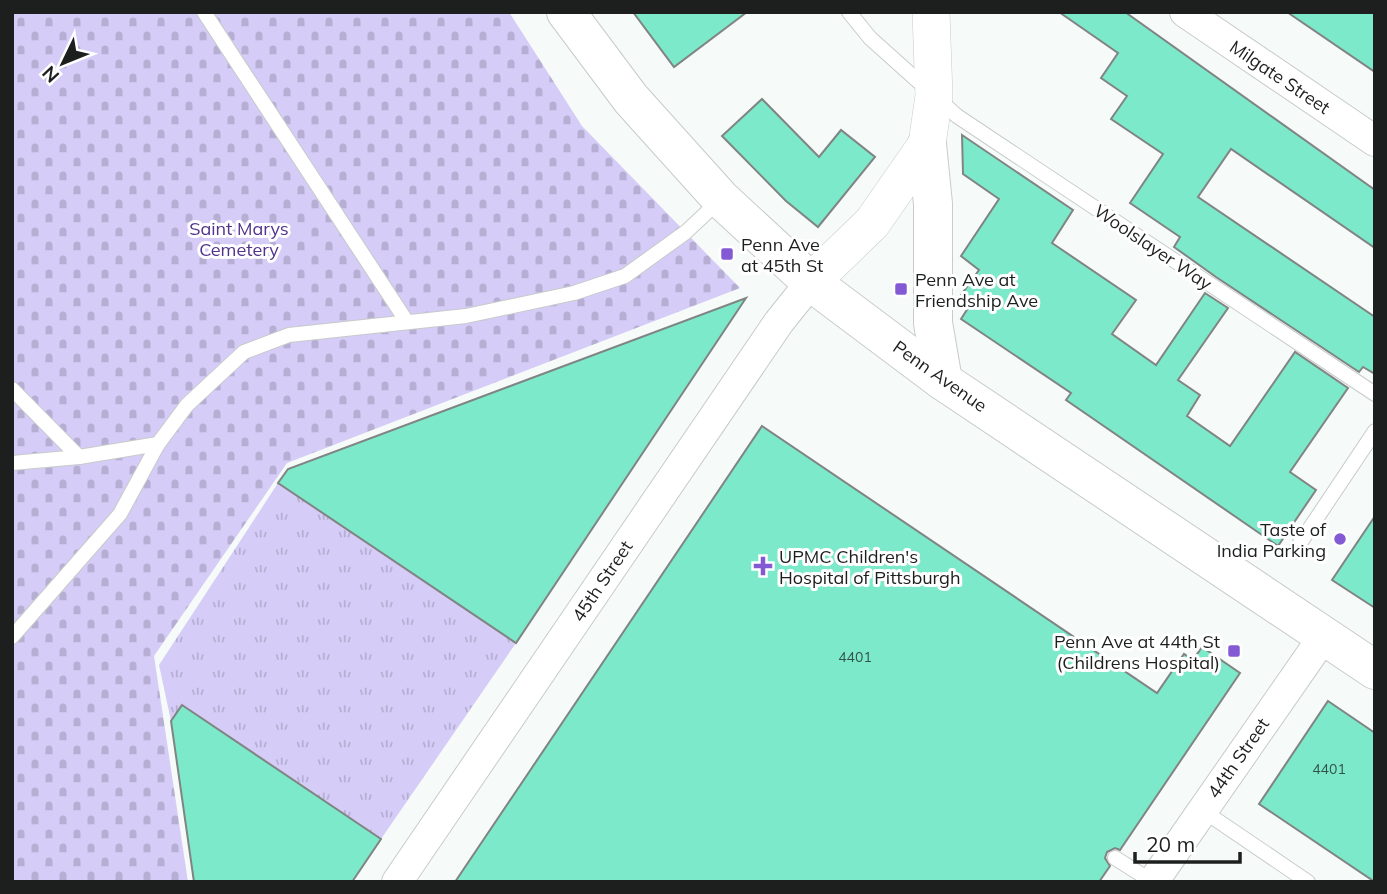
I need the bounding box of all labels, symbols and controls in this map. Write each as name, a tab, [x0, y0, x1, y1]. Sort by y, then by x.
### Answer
north arrow	[28, 28, 98, 98]
street label: Milgate Street	[1225, 35, 1335, 119]
text: N	[37, 61, 64, 88]
street label: Woolslayer Way	[1090, 199, 1217, 295]
park label: Saint Marys Cemetery	[189, 217, 289, 261]
place label: Penn Ave at 45th St	[741, 233, 823, 277]
marker: Penn Ave at 45th St	[719, 246, 735, 262]
place label: Penn Ave at Friendship Ave	[915, 268, 1038, 312]
marker: Penn Ave at Friendship Ave	[893, 281, 909, 297]
street label: Penn Avenue	[889, 335, 991, 417]
place label: Taste of India Parking	[1217, 518, 1327, 562]
marker: Taste of India Parking	[1332, 531, 1348, 547]
street label: 45th Street	[566, 536, 638, 626]
place label: UPMC Children's Hospital of Pittsburgh	[779, 545, 960, 589]
marker: UPMC Children's Hospital of Pittsburgh	[753, 556, 773, 576]
place label: Penn Ave at 44th St (Childrens Hospital)	[1054, 630, 1220, 674]
marker: Penn Ave at 44th St (Childrens Hospital)	[1226, 643, 1242, 659]
house number: 4401	[838, 648, 872, 666]
street label: 44th Street	[1202, 713, 1274, 803]
house number: 4401	[1312, 760, 1346, 778]
scale bar	[1135, 820, 1240, 864]
text: 20 m	[1146, 831, 1195, 857]

